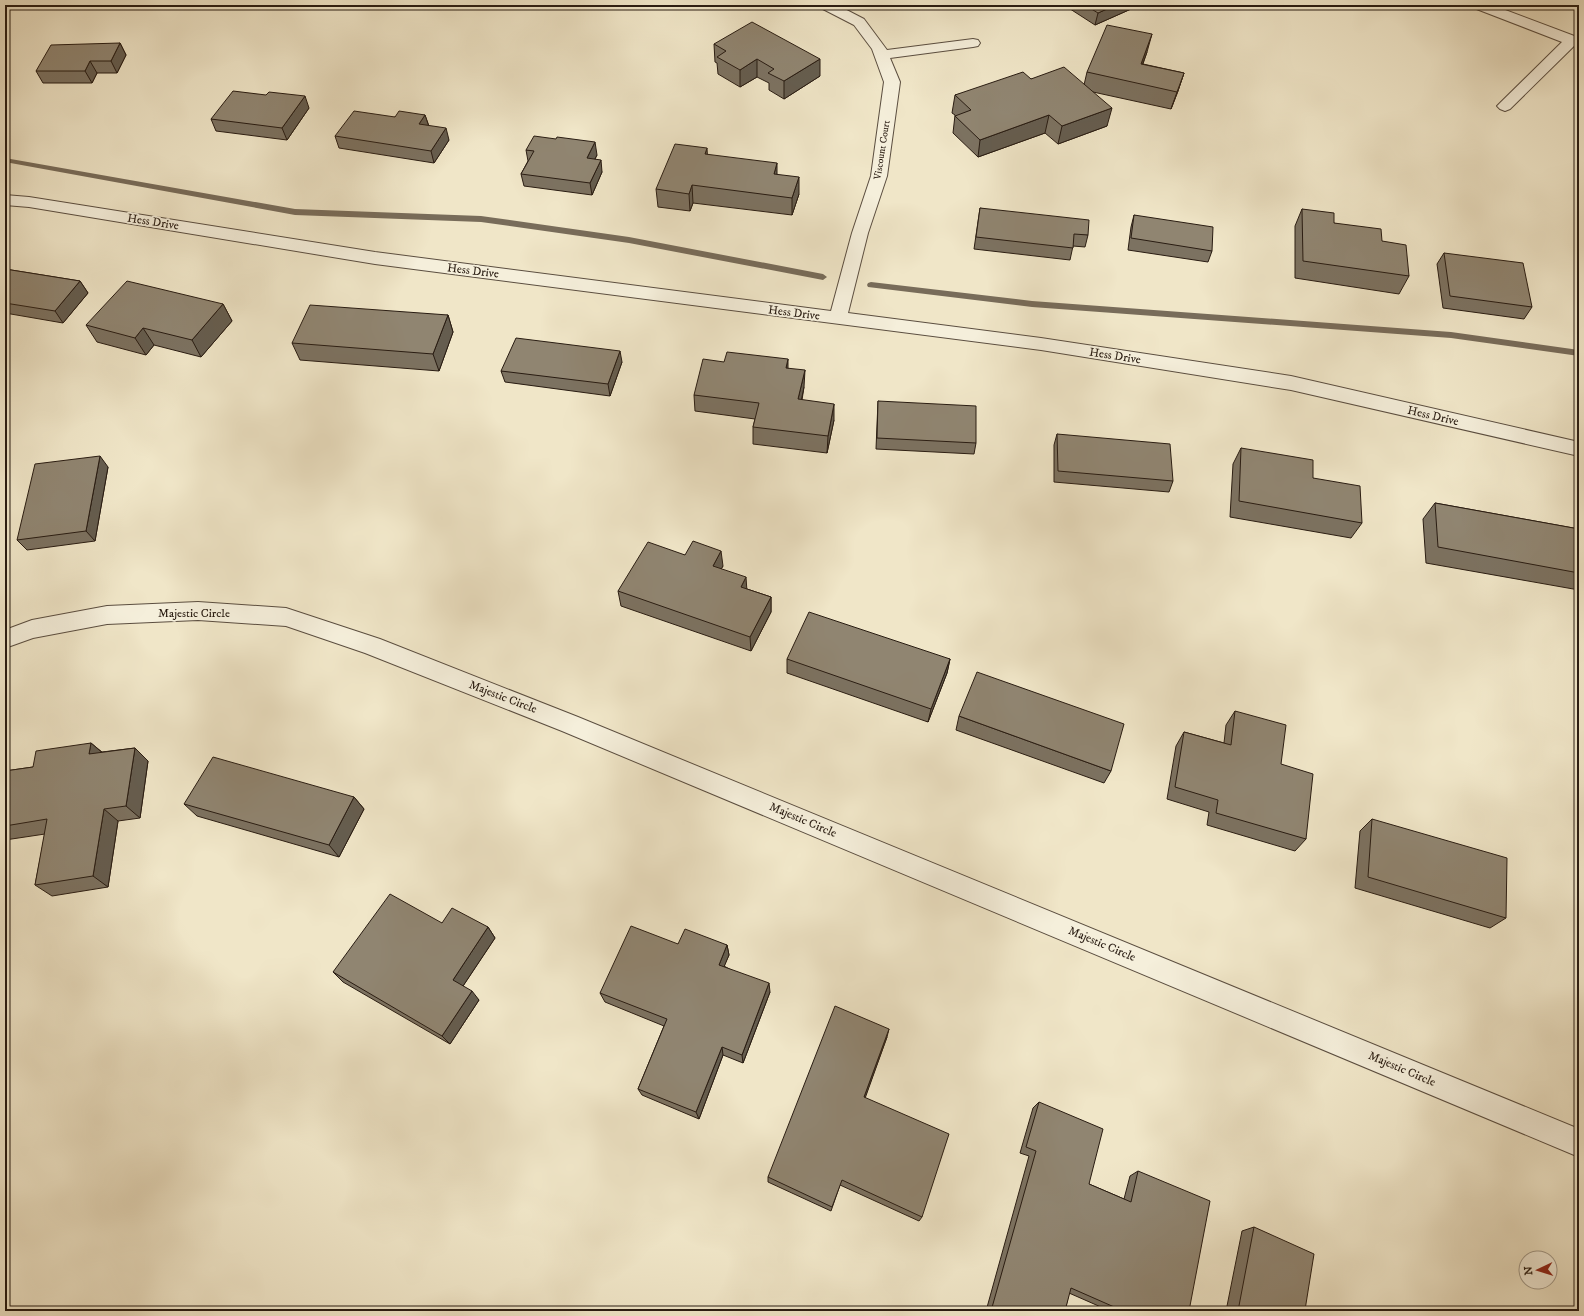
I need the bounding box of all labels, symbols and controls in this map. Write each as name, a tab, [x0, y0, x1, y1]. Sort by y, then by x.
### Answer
street label: Viscount Court	[871, 119, 893, 182]
street label: Hess Drive	[126, 211, 180, 233]
street label: Hess Drive	[446, 260, 500, 282]
street label: Hess Drive	[767, 302, 821, 324]
street label: Hess Drive	[1088, 345, 1142, 367]
street label: Hess Drive	[1406, 403, 1460, 429]
street label: Majestic Circle	[158, 606, 230, 621]
street label: Majestic Circle	[467, 677, 539, 717]
street label: Majestic Circle	[767, 799, 839, 841]
street label: Majestic Circle	[1066, 923, 1138, 965]
street label: Majestic Circle	[1366, 1048, 1438, 1090]
north arrow	[1518, 1250, 1558, 1290]
text: N	[1522, 1266, 1536, 1276]

